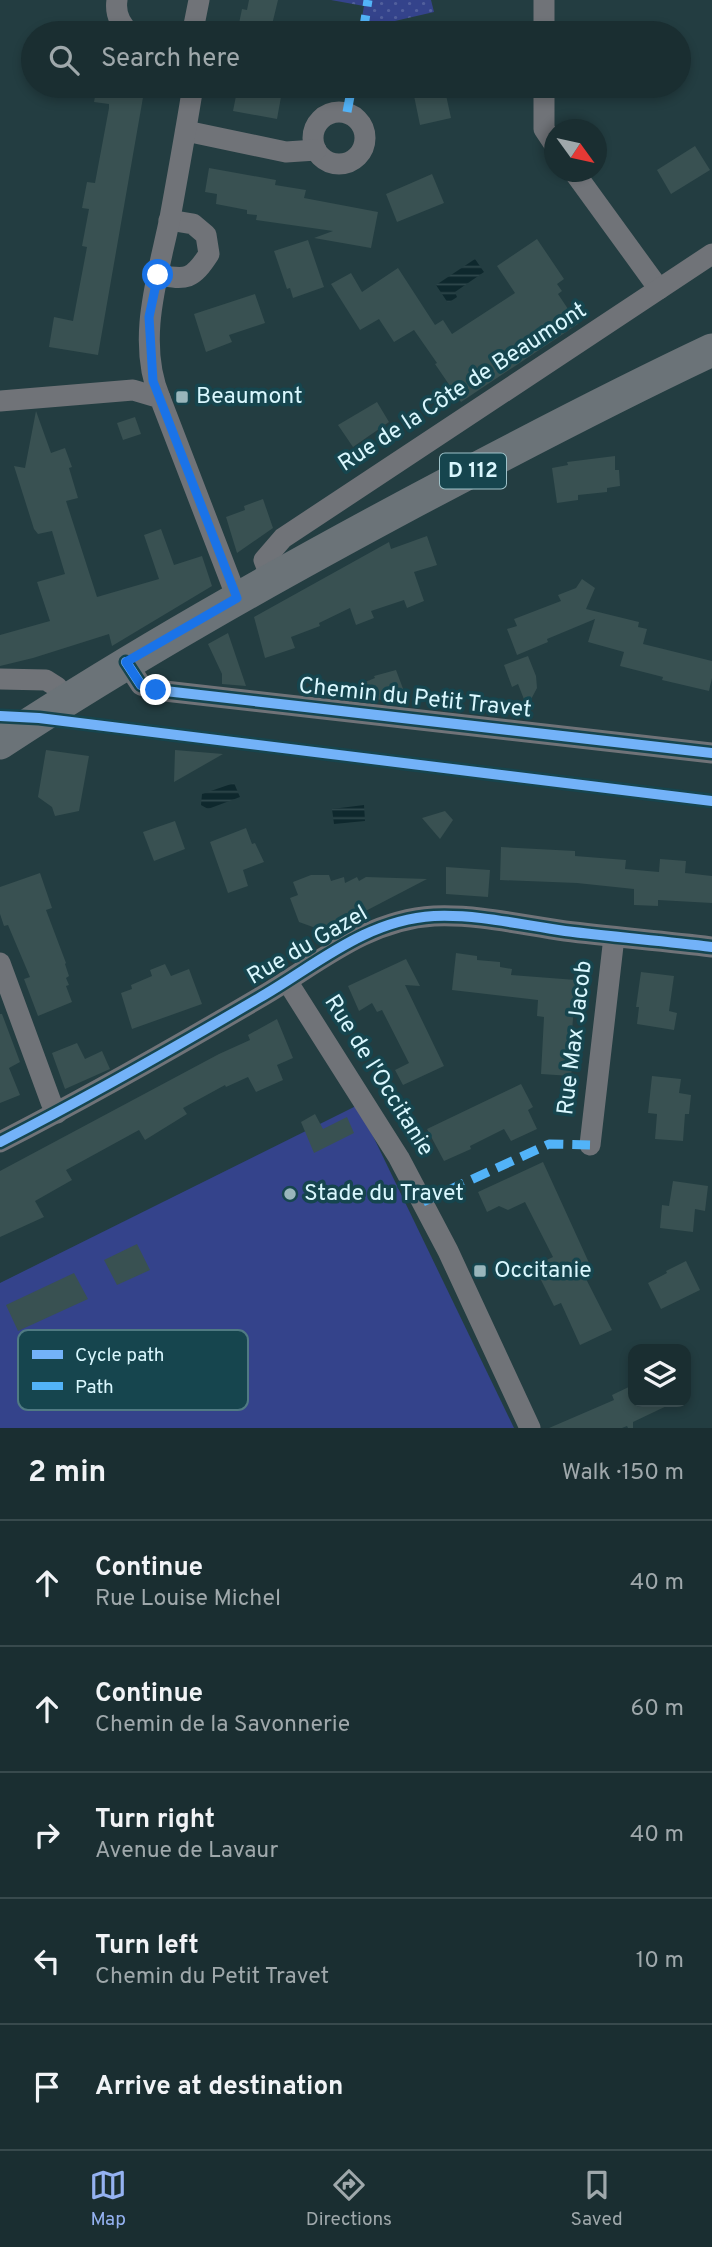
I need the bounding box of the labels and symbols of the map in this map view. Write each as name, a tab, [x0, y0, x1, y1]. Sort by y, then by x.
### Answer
north arrow	[544, 119, 607, 182]
route start	[142, 259, 173, 290]
street label: Rue de la Côte de Beaumont	[333, 297, 593, 479]
place label: Beaumont	[196, 383, 303, 412]
marker: Beaumont	[174, 389, 190, 405]
road number: D 112	[440, 454, 506, 489]
street label: Chemin du Petit Travet	[297, 672, 533, 726]
route end	[140, 674, 171, 705]
street label: Rue du Gazel	[242, 900, 374, 992]
street label: Rue Max Jacob	[552, 959, 600, 1117]
street label: Rue de l'Occitanie	[317, 990, 439, 1162]
place label: Stade du Travet	[304, 1180, 464, 1209]
marker: Stade du Travet	[282, 1186, 298, 1202]
place label: Occitanie	[494, 1257, 592, 1286]
marker: Occitanie	[472, 1263, 488, 1279]
legend	[18, 1330, 248, 1410]
text: Cycle path	[75, 1344, 164, 1368]
text: Path	[75, 1376, 114, 1400]

